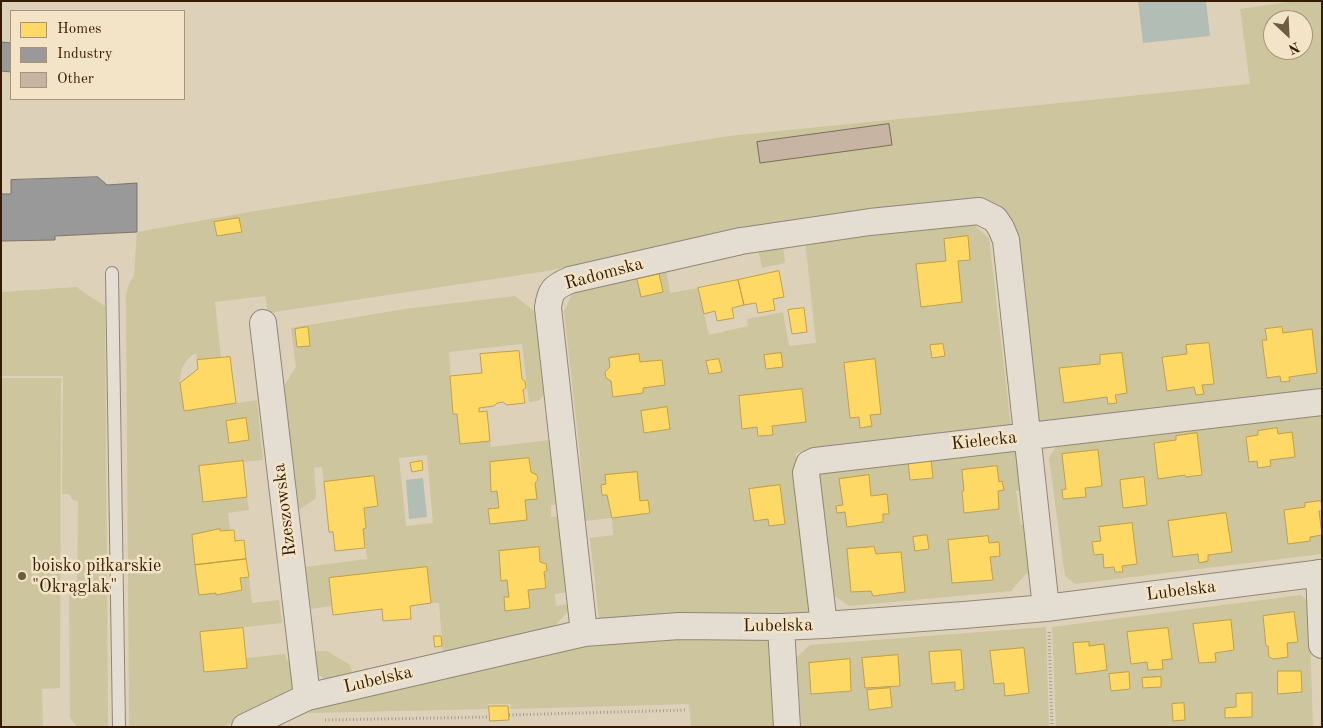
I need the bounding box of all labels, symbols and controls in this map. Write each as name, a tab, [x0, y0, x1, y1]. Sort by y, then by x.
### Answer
legend	[10, 10, 185, 100]
north arrow	[1263, 10, 1313, 60]
text: Homes	[57, 22, 102, 37]
text: N	[1286, 39, 1302, 56]
text: Industry	[57, 47, 113, 62]
text: Other	[57, 72, 94, 87]
street label: Radomska	[562, 253, 646, 295]
street label: Kielecka	[950, 427, 1018, 455]
street label: Rzeszowska	[269, 462, 301, 558]
place label: boisko piłkarskie "Okrąglak"	[32, 555, 161, 598]
marker: boisko piłkarskie "Okrąglak"	[16, 570, 28, 582]
street label: Lubelska	[1145, 576, 1217, 606]
street label: Lubelska	[743, 615, 813, 637]
street label: Lubelska	[341, 662, 415, 698]

